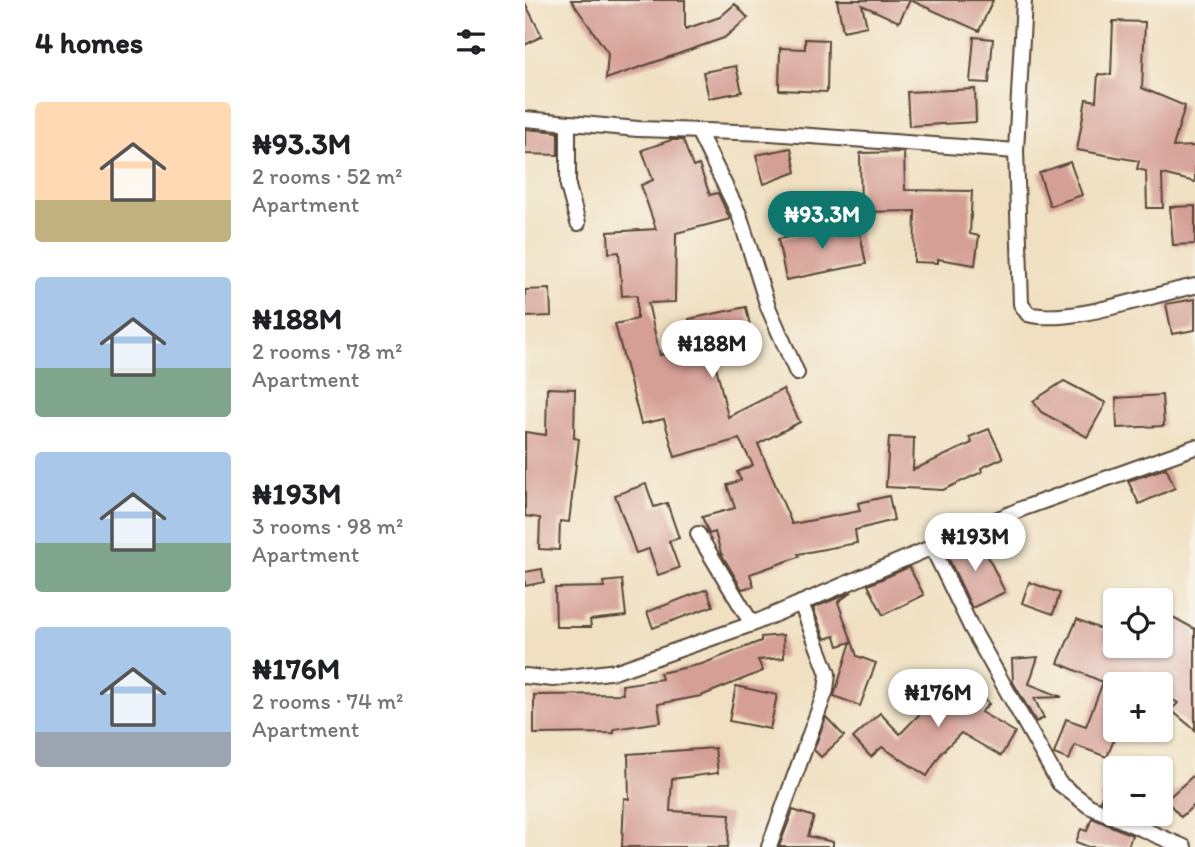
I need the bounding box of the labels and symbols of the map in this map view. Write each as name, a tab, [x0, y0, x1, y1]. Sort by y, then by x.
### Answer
pin: ₦93.3M	[765, 191, 879, 251]
pin: ₦188M	[663, 320, 761, 380]
pin: ₦193M	[926, 514, 1024, 573]
pin: ₦176M	[889, 670, 987, 729]

